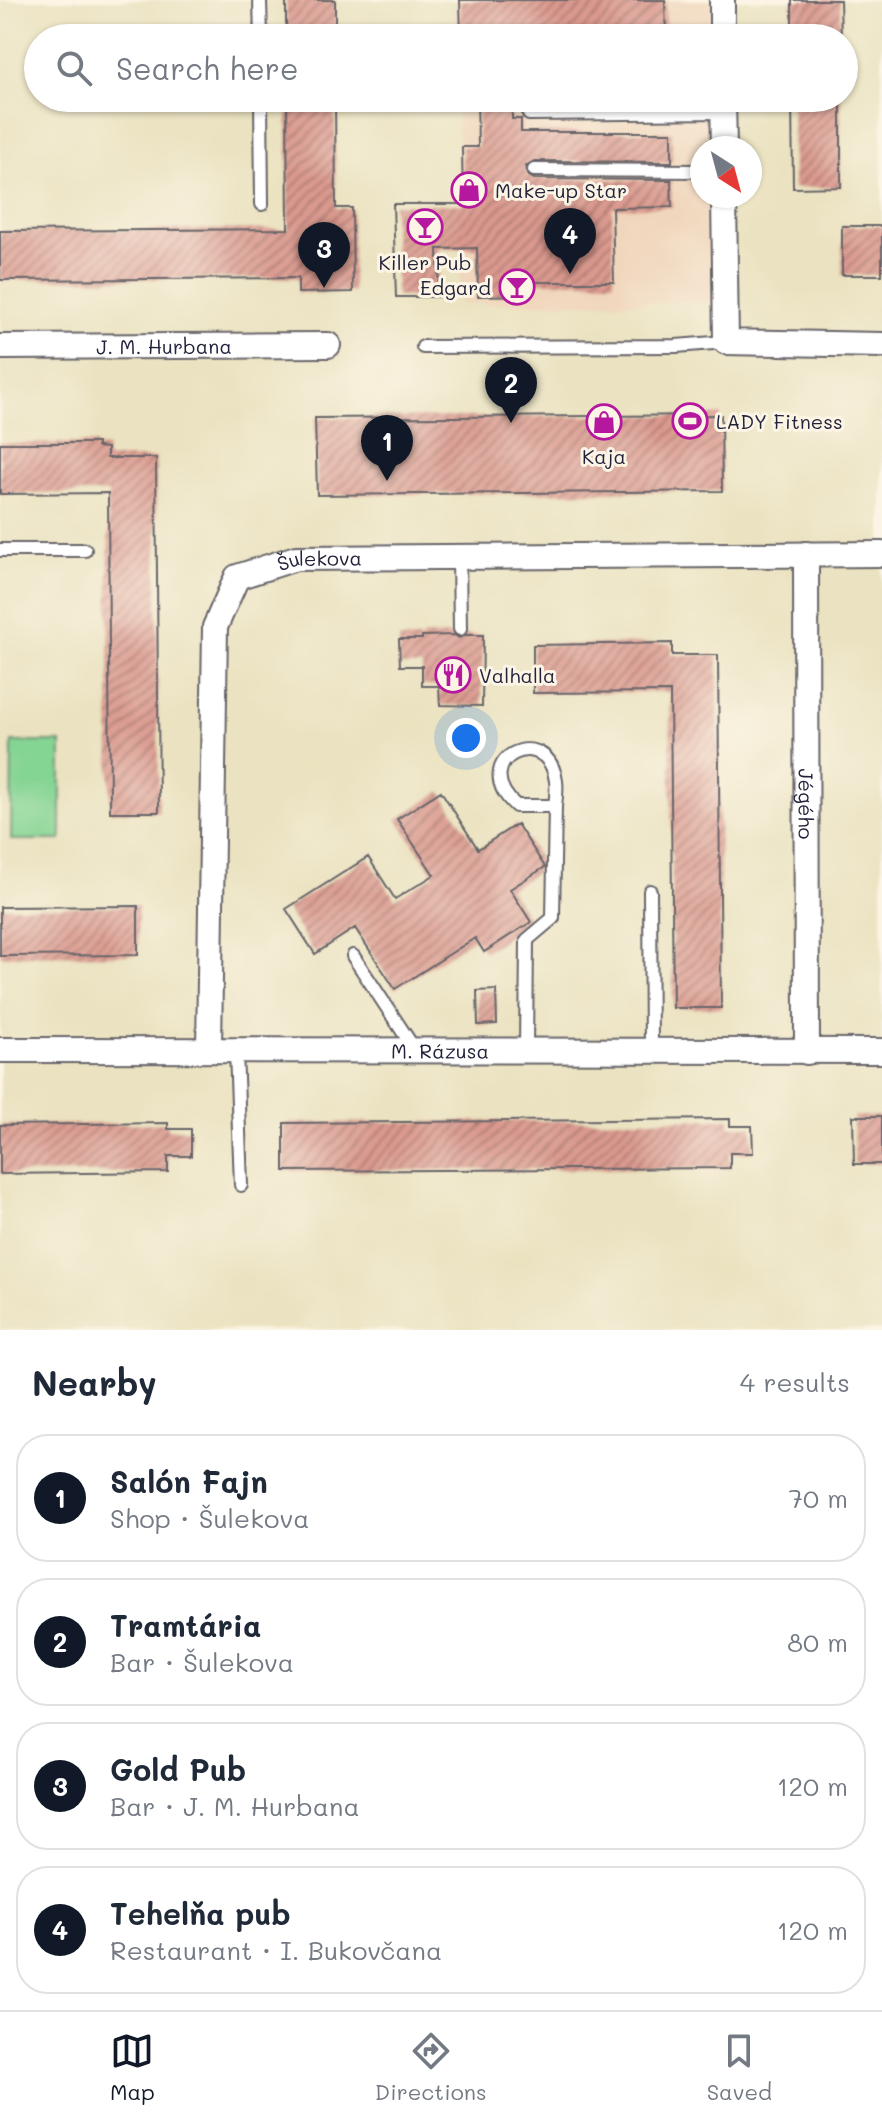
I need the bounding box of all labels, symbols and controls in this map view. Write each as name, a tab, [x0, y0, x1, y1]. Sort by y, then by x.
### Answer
search box	[24, 24, 858, 112]
icon: search	[52, 46, 96, 90]
text: Search here	[116, 48, 299, 88]
north arrow	[690, 136, 762, 208]
shop icon: Make-up Star	[450, 171, 488, 209]
place label: Make-up Star	[495, 177, 627, 203]
bar icon: Killer Pub	[406, 208, 444, 246]
pin: 4	[544, 208, 596, 274]
pin: 3	[298, 222, 350, 288]
place label: Killer Pub	[378, 249, 472, 275]
bar icon: Edgard	[498, 268, 536, 306]
place label: Edgard	[420, 274, 491, 300]
street label: J. M. Hurbana	[96, 333, 232, 359]
pin: 2	[485, 357, 537, 423]
sports icon: LADY Fitness	[671, 402, 709, 440]
shop icon: Kaja	[585, 403, 623, 441]
place label: LADY Fitness	[716, 408, 843, 434]
pin: 1	[361, 415, 413, 481]
place label: Kaja	[582, 443, 626, 469]
street label: Šulekova	[274, 545, 362, 576]
restaurant icon: Valhalla	[434, 656, 472, 694]
place label: Valhalla	[479, 662, 556, 688]
your location	[446, 718, 486, 758]
street label: Jégého	[793, 769, 820, 840]
street label: M. Rázusa	[391, 1037, 489, 1064]
text: Nearby	[32, 1360, 157, 1405]
text: 4 results	[740, 1365, 850, 1399]
text: Salón Fajn	[110, 1461, 268, 1501]
text: 1	[54, 1481, 66, 1515]
text: 70 m	[788, 1481, 848, 1515]
text: Shop · Šulekova	[110, 1501, 309, 1535]
text: Tramtária	[110, 1605, 262, 1645]
text: 2	[53, 1625, 67, 1659]
text: 80 m	[787, 1625, 848, 1659]
text: Bar · Šulekova	[110, 1645, 294, 1679]
text: Gold Pub	[110, 1749, 246, 1789]
text: 3	[52, 1769, 68, 1803]
text: 120 m	[777, 1769, 848, 1803]
text: Bar · J. M. Hurbana	[110, 1789, 360, 1823]
text: Tehelňa pub	[110, 1893, 291, 1933]
text: 4	[52, 1913, 68, 1947]
text: 120 m	[777, 1913, 848, 1947]
text: Restaurant · I. Bukovčana	[110, 1933, 442, 1967]
tab: Map	[110, 2029, 155, 2106]
tab: Directions	[375, 2029, 487, 2106]
tab: Saved	[707, 2029, 772, 2106]

